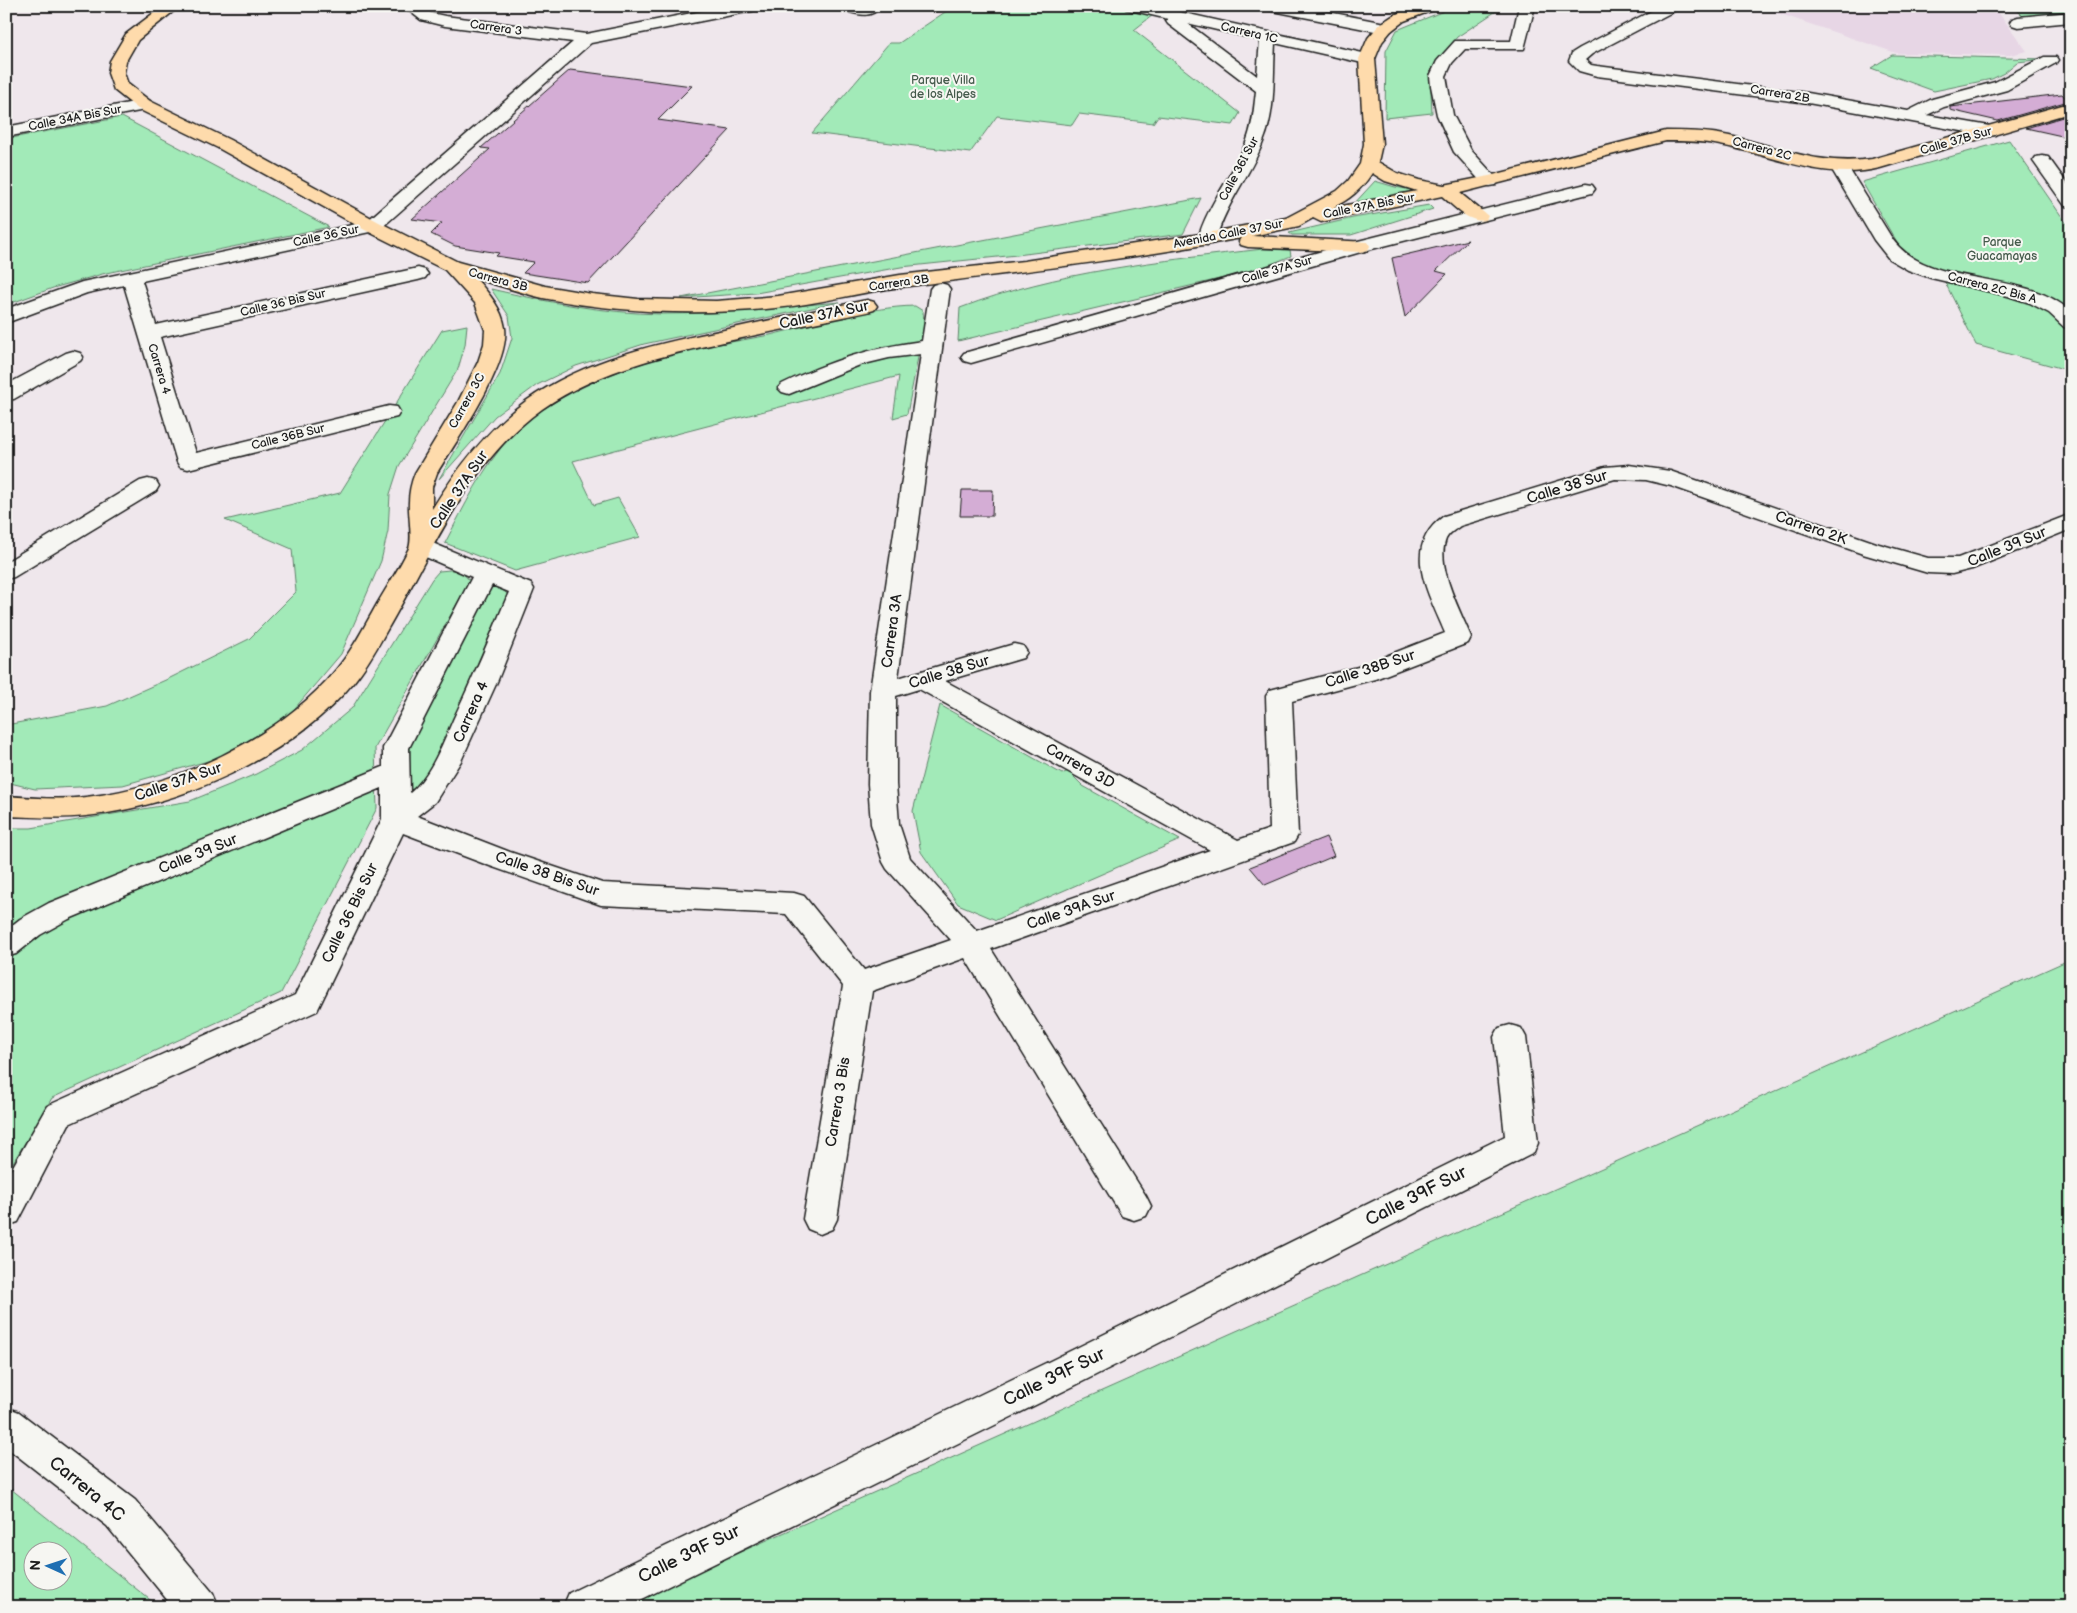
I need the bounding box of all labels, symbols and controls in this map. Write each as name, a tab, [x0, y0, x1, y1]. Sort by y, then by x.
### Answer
street label: Carrera 3	[469, 17, 523, 39]
street label: Carrera 1C	[1219, 19, 1279, 47]
park label: Parque Villa de los Alpes	[910, 73, 976, 102]
street label: Carrera 2B	[1749, 82, 1811, 106]
street label: Calle 34A Bis Sur	[27, 101, 123, 134]
street label: Calle 37B Sur	[1919, 123, 1994, 158]
street label: Calle 36I Sur	[1216, 134, 1263, 204]
street label: Carrera 2C	[1731, 134, 1794, 164]
street label: Calle 37A Bis Sur	[1322, 190, 1417, 222]
street label: Avenida Calle 37 Sur	[1172, 216, 1285, 252]
street label: Calle 36 Sur	[292, 222, 361, 250]
park label: Parque Guacamayas	[1967, 235, 2037, 264]
street label: Calle 37A Sur	[1240, 253, 1315, 287]
street label: Carrera 3B	[467, 265, 529, 295]
street label: Carrera 2C Bis A	[1946, 269, 2039, 307]
street label: Carrera 3B	[868, 271, 930, 295]
street label: Calle 36 Bis Sur	[239, 286, 328, 320]
street label: Calle 37A Sur	[777, 296, 871, 334]
street label: Carrera 4	[144, 342, 174, 397]
street label: Carrera 3C	[446, 370, 489, 431]
street label: Calle 36B Sur	[250, 420, 327, 453]
street label: Calle 37A Sur	[426, 446, 493, 533]
street label: Calle 38 Sur	[1524, 466, 1610, 508]
street label: Carrera 2K	[1773, 507, 1850, 549]
street label: Calle 39 Sur	[1965, 522, 2050, 571]
street label: Carrera 3A	[877, 592, 907, 669]
street label: Calle 38B Sur	[1323, 645, 1418, 692]
street label: Calle 38 Sur	[906, 651, 992, 693]
street label: Carrera 4	[449, 678, 493, 746]
street label: Carrera 3D	[1042, 739, 1118, 793]
street label: Calle 37A Sur	[132, 758, 225, 806]
street label: Calle 39 Sur	[156, 829, 241, 878]
street label: Calle 38 Bis Sur	[493, 847, 602, 901]
street label: Calle 36 Bis Sur	[318, 859, 383, 966]
street label: Calle 39A Sur	[1024, 886, 1118, 934]
street label: Carrera 3 Bis	[822, 1055, 855, 1148]
street label: Calle 39F Sur	[1362, 1161, 1470, 1230]
street label: Calle 39F Sur	[1000, 1343, 1109, 1411]
street label: Carrera 4C	[45, 1452, 129, 1526]
street label: Calle 39F Sur	[635, 1520, 744, 1588]
north arrow	[22, 1540, 72, 1590]
text: N	[27, 1560, 44, 1571]

